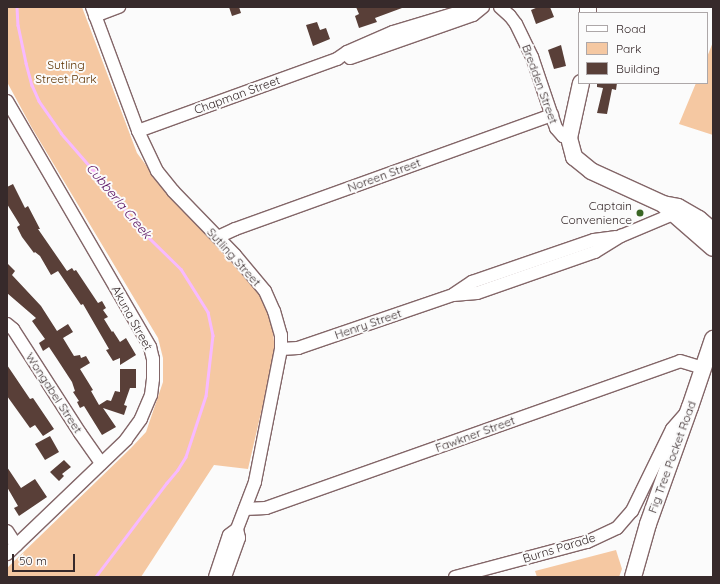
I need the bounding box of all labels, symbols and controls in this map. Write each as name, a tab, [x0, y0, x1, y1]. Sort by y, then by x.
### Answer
legend	[578, 12, 708, 84]
text: Road	[616, 21, 646, 36]
text: Park	[616, 41, 641, 56]
street label: Bredden Street	[519, 42, 561, 126]
park label: Sutling Street Park	[35, 58, 97, 86]
text: Building	[616, 61, 660, 76]
street label: Chapman Street	[192, 73, 282, 117]
street label: Noreen Street	[345, 155, 423, 195]
water label: Cubberla Creek	[83, 160, 155, 242]
place label: Captain Convenience	[561, 199, 632, 227]
marker: Captain Convenience	[635, 208, 645, 218]
street label: Sutling Street	[204, 225, 264, 289]
street label: Akuna Street	[108, 283, 156, 353]
street label: Henry Street	[333, 306, 403, 342]
street label: Wongabel Street	[23, 350, 85, 436]
street label: Fig Tree Pocket Road	[645, 399, 699, 515]
street label: Fawkner Street	[433, 413, 517, 455]
street label: Burns Parade	[521, 530, 597, 566]
scale bar	[14, 546, 77, 572]
text: 50 m	[19, 553, 47, 568]

